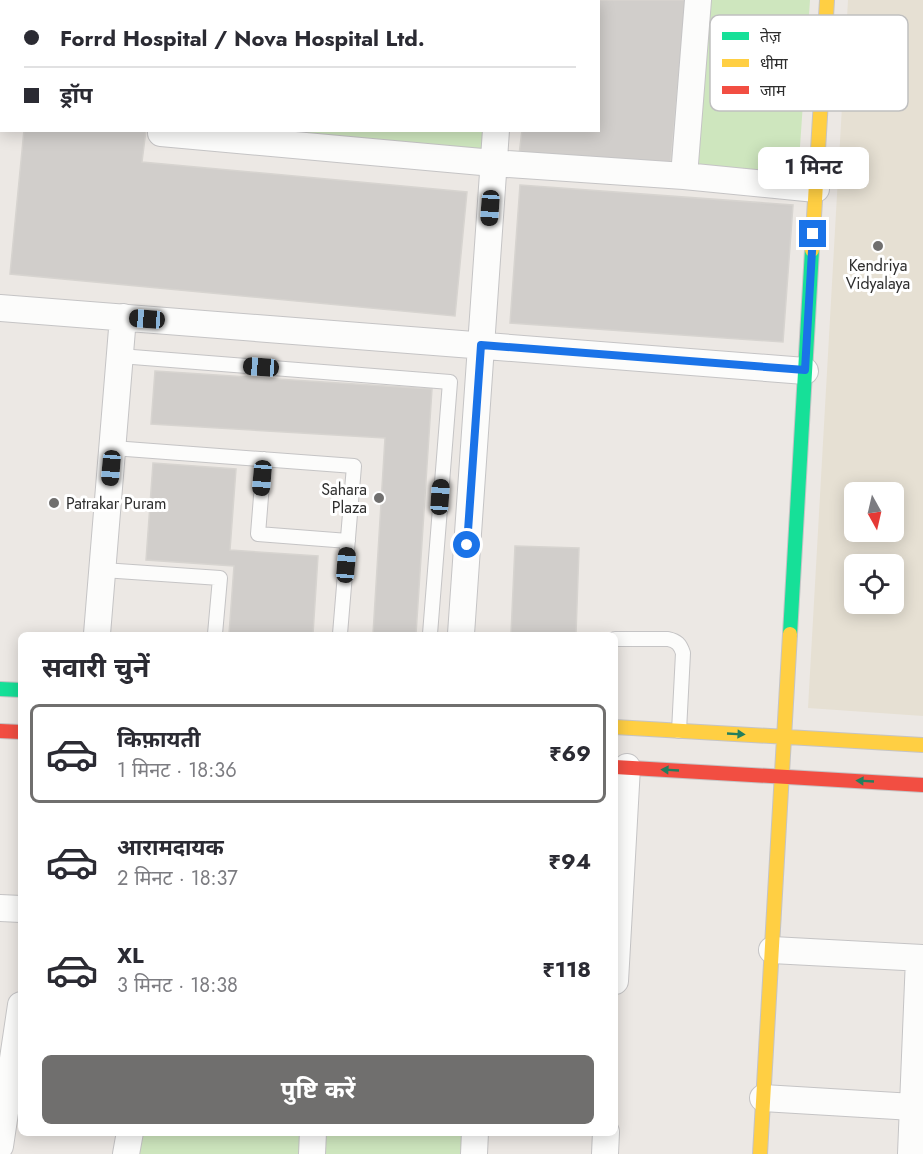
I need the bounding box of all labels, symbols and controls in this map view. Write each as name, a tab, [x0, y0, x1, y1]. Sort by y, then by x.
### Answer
legend	[710, 15, 908, 111]
text: Forrd Hospital / Nova Hospital Ltd.	[60, 22, 425, 54]
text: तेज़	[760, 25, 782, 48]
text: धीमा	[760, 52, 789, 75]
text: ड्रॉप	[60, 79, 93, 111]
text: जाम	[760, 79, 786, 102]
callout: 1 मिनट	[758, 147, 868, 189]
text: 1 मिनट	[784, 153, 843, 182]
car	[480, 189, 500, 227]
route end	[799, 220, 826, 247]
marker: Kendriya Vidyalaya	[871, 239, 885, 253]
place label: Kendriya Vidyalaya	[846, 254, 910, 295]
car	[128, 309, 166, 329]
car	[242, 357, 280, 377]
car	[100, 449, 122, 487]
car	[251, 459, 273, 497]
place label: Sahara Plaza	[321, 478, 367, 519]
car	[430, 478, 450, 516]
north arrow	[844, 482, 904, 542]
map controls	[844, 482, 904, 614]
marker: Sahara Plaza	[372, 491, 386, 505]
place label: Patrakar Puram	[66, 492, 167, 515]
marker: Patrakar Puram	[47, 496, 61, 510]
route start	[453, 531, 480, 558]
car	[335, 546, 357, 584]
button: locate	[844, 554, 904, 614]
text: सवारी चुनें	[42, 648, 149, 687]
text: किफ़ायती	[117, 723, 201, 755]
icon: car	[45, 727, 99, 781]
one-way arrow	[727, 729, 746, 738]
text: ₹69	[549, 737, 591, 769]
text: 1 मिनट · 18:36	[117, 756, 237, 785]
one-way arrow	[660, 765, 679, 775]
one-way arrow	[855, 777, 874, 786]
text: आरामदायक	[117, 831, 224, 863]
icon: car	[45, 835, 99, 889]
text: ₹94	[548, 845, 591, 877]
text: 2 मिनट · 18:37	[117, 864, 238, 893]
text: XL	[117, 939, 144, 971]
icon: car	[45, 943, 99, 997]
text: ₹118	[542, 953, 591, 985]
text: 3 मिनट · 18:38	[117, 971, 238, 1000]
button: पुष्टि करें	[42, 1055, 594, 1124]

